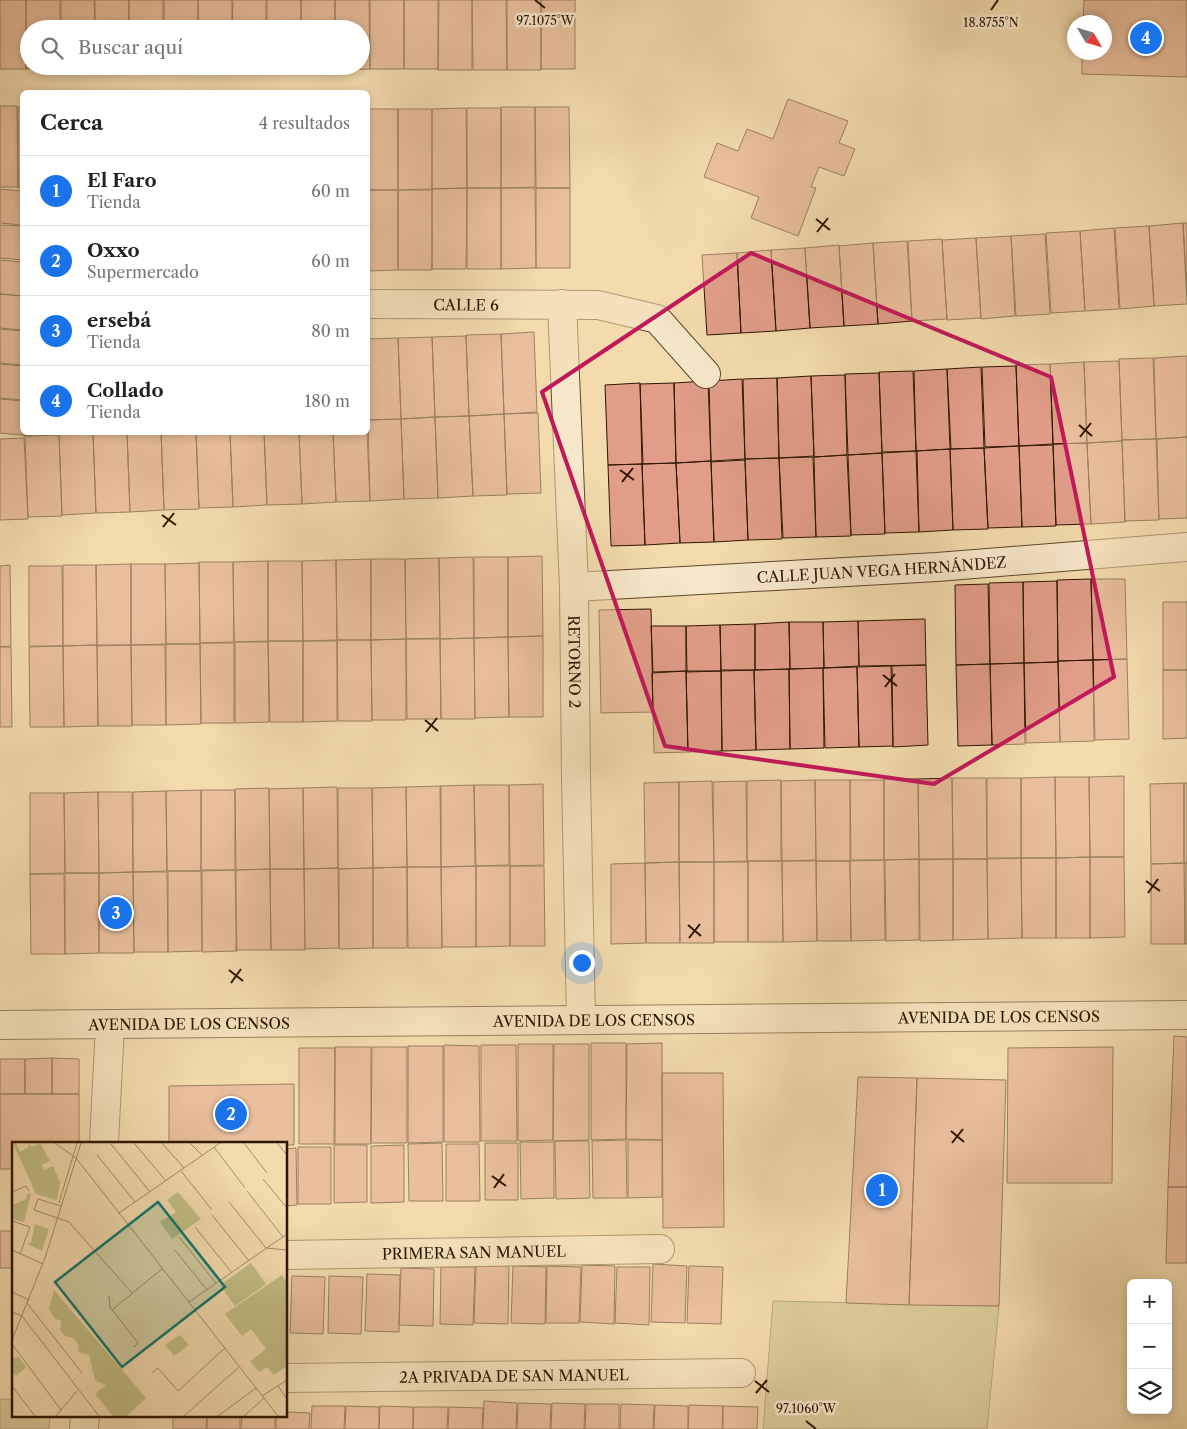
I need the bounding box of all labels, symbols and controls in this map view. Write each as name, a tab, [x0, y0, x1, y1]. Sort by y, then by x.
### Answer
text: 97.1075°W	[516, 13, 575, 28]
text: 18.8755°N	[963, 15, 1019, 30]
north arrow	[1067, 15, 1112, 60]
pin: 4	[1130, 19, 1162, 57]
search box	[20, 20, 370, 75]
icon: search	[38, 34, 66, 62]
text: Buscar aquí	[78, 36, 183, 59]
text: Cerca	[40, 110, 103, 135]
text: 4 resultados	[259, 113, 350, 133]
text: El Faro	[87, 169, 156, 192]
text: 1	[52, 181, 60, 201]
text: 60 m	[311, 181, 350, 201]
text: Tienda	[87, 192, 141, 212]
text: Oxxo	[87, 239, 139, 262]
text: 2	[51, 251, 61, 271]
text: 60 m	[311, 251, 350, 271]
text: Supermercado	[87, 262, 199, 282]
street label: CALLE 6	[433, 295, 499, 314]
text: ersebá	[87, 309, 151, 332]
text: 3	[51, 321, 61, 341]
text: 80 m	[311, 321, 350, 341]
text: Tienda	[87, 332, 141, 352]
text: Collado	[87, 379, 164, 402]
text: 4	[51, 391, 61, 411]
text: 180 m	[304, 391, 350, 411]
text: Tienda	[87, 402, 141, 422]
street label: CALLE JUAN VEGA HERNÁNDEZ	[756, 552, 1007, 586]
street label: RETORNO 2	[565, 615, 585, 708]
pin: 3	[100, 894, 132, 932]
your location	[569, 950, 595, 976]
street label: AVENIDA DE LOS CENSOS	[897, 1006, 1100, 1027]
street label: AVENIDA DE LOS CENSOS	[492, 1010, 695, 1030]
street label: AVENIDA DE LOS CENSOS	[87, 1013, 290, 1034]
pin: 2	[215, 1095, 247, 1133]
inset map	[12, 1142, 288, 1416]
pin: 1	[866, 1171, 898, 1209]
street label: PRIMERA SAN MANUEL	[382, 1241, 566, 1263]
map controls	[1127, 1279, 1172, 1414]
button: +	[1127, 1279, 1172, 1324]
button: −	[1127, 1324, 1172, 1369]
street label: 2A PRIVADA DE SAN MANUEL	[399, 1365, 629, 1386]
button: layers	[1127, 1369, 1172, 1414]
text: 97.1060°W	[776, 1401, 837, 1416]

